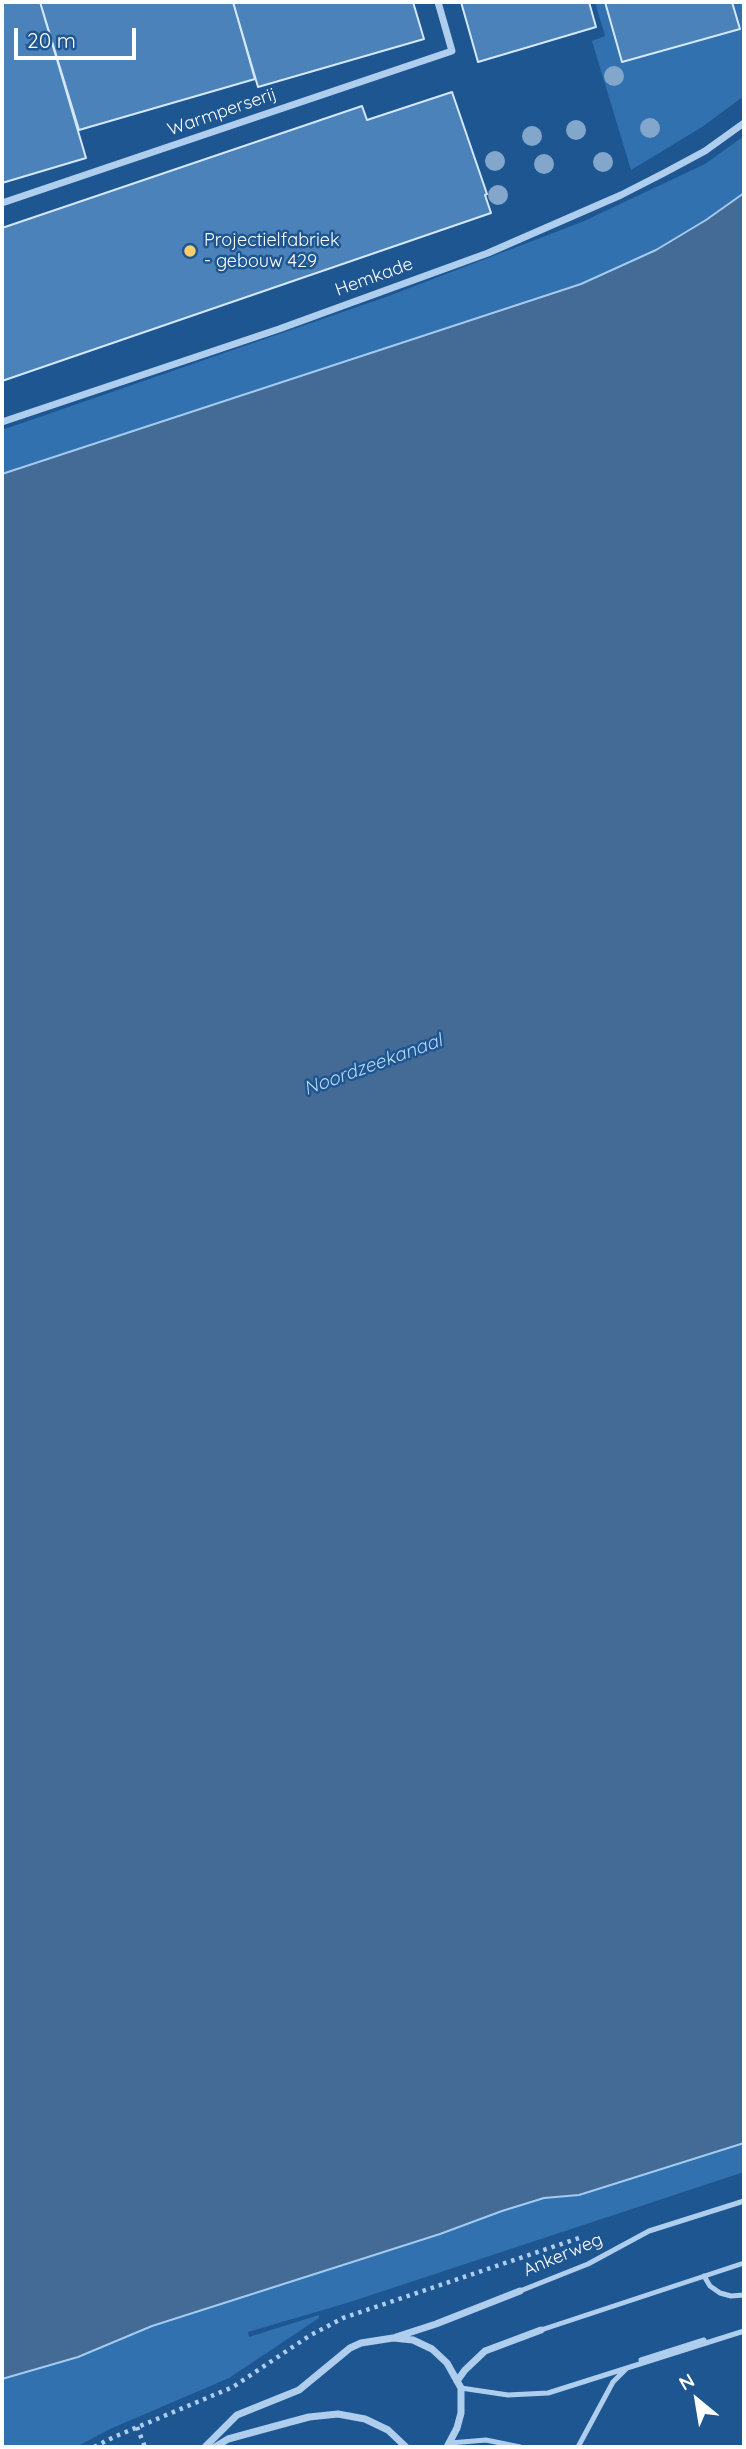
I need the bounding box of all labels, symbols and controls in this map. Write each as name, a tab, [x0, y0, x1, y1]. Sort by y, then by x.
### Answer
scale bar	[18, 14, 140, 58]
text: 20 m	[27, 27, 76, 53]
street label: Warmperserij	[165, 83, 279, 141]
place label: Projectielfabriek - gebouw 429	[204, 230, 340, 272]
marker: Projectielfabriek - gebouw 429	[182, 243, 198, 259]
street label: Hemkade	[332, 253, 416, 301]
water label: Noordzeekanaal	[301, 1029, 445, 1101]
street label: Ankerweg	[520, 2229, 606, 2281]
north arrow	[662, 2365, 732, 2435]
text: N	[674, 2368, 699, 2396]

